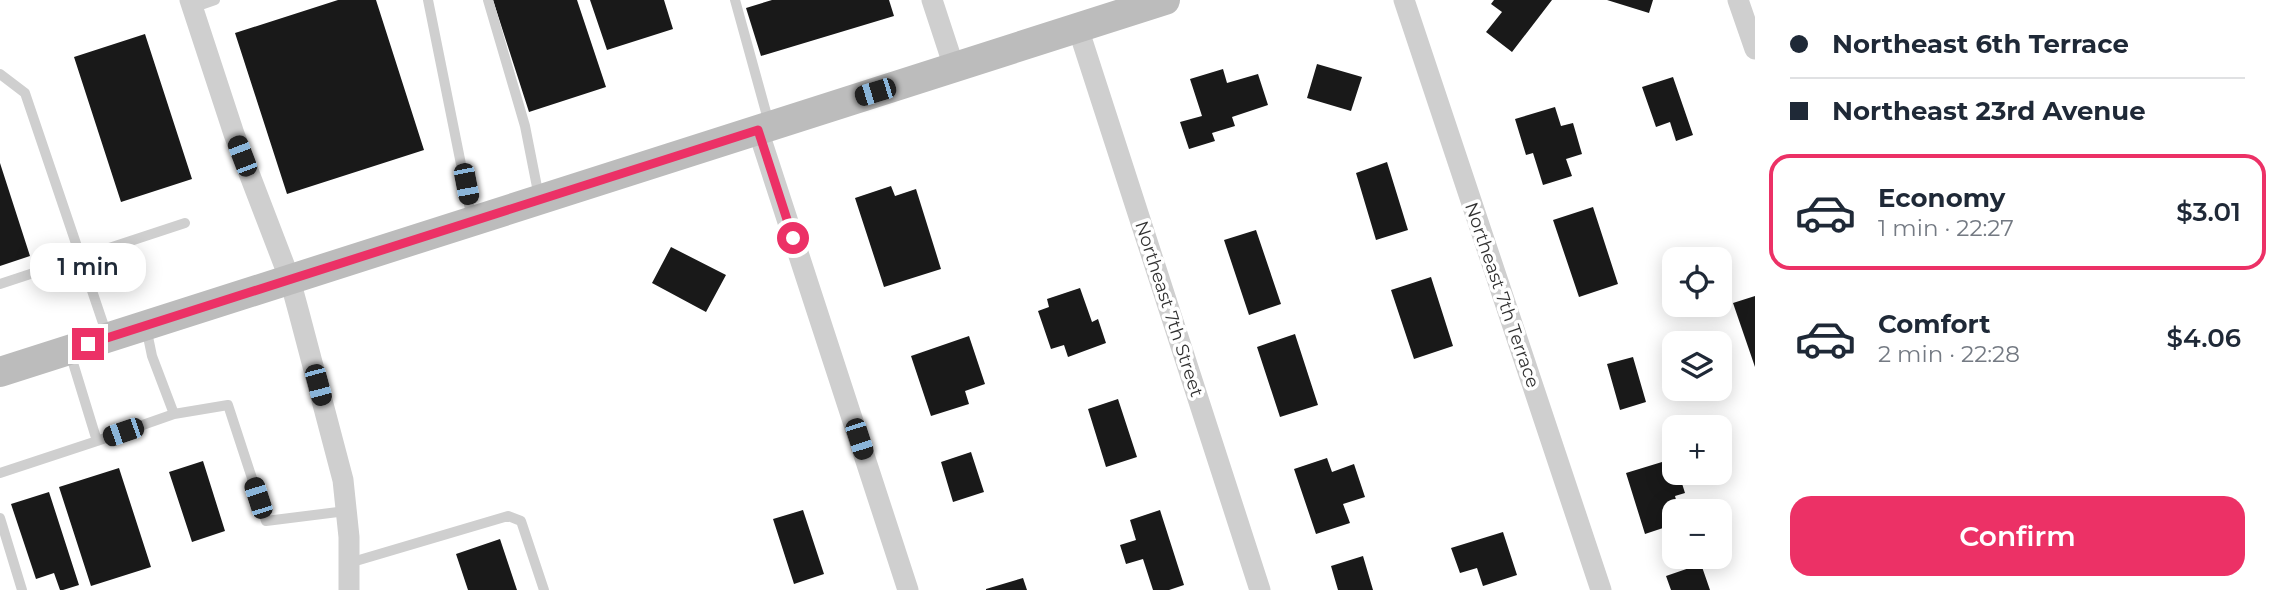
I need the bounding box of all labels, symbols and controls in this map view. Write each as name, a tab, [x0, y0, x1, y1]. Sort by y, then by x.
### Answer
text: Northeast 6th Terrace	[1832, 28, 2129, 60]
car	[852, 76, 899, 108]
text: Northeast 23rd Avenue	[1832, 95, 2146, 127]
car	[225, 133, 260, 179]
car	[452, 161, 481, 207]
icon: car	[1794, 181, 1857, 244]
text: Economy	[1878, 182, 2005, 214]
text: $3.01	[2176, 196, 2241, 228]
street label: Northeast 7th Terrace	[1460, 199, 1544, 391]
text: 1 min · 22:27	[1878, 214, 2014, 242]
street label: Northeast 7th Street	[1130, 218, 1208, 400]
route start	[777, 222, 809, 254]
callout: 1 min	[30, 243, 146, 292]
map controls	[1662, 247, 1732, 569]
button: locate	[1662, 247, 1732, 317]
text: 1 min	[57, 253, 119, 281]
icon: car	[1794, 307, 1857, 370]
text: Comfort	[1878, 308, 1990, 340]
text: $4.06	[2166, 322, 2241, 354]
route end	[72, 328, 104, 360]
button: layers	[1662, 331, 1732, 401]
text: 2 min · 22:28	[1878, 340, 2020, 368]
car	[303, 362, 334, 408]
car	[100, 415, 147, 449]
button: +	[1662, 415, 1732, 485]
car	[843, 416, 876, 462]
car	[242, 475, 275, 521]
button: Confirm	[1790, 496, 2245, 576]
button: −	[1662, 499, 1732, 569]

